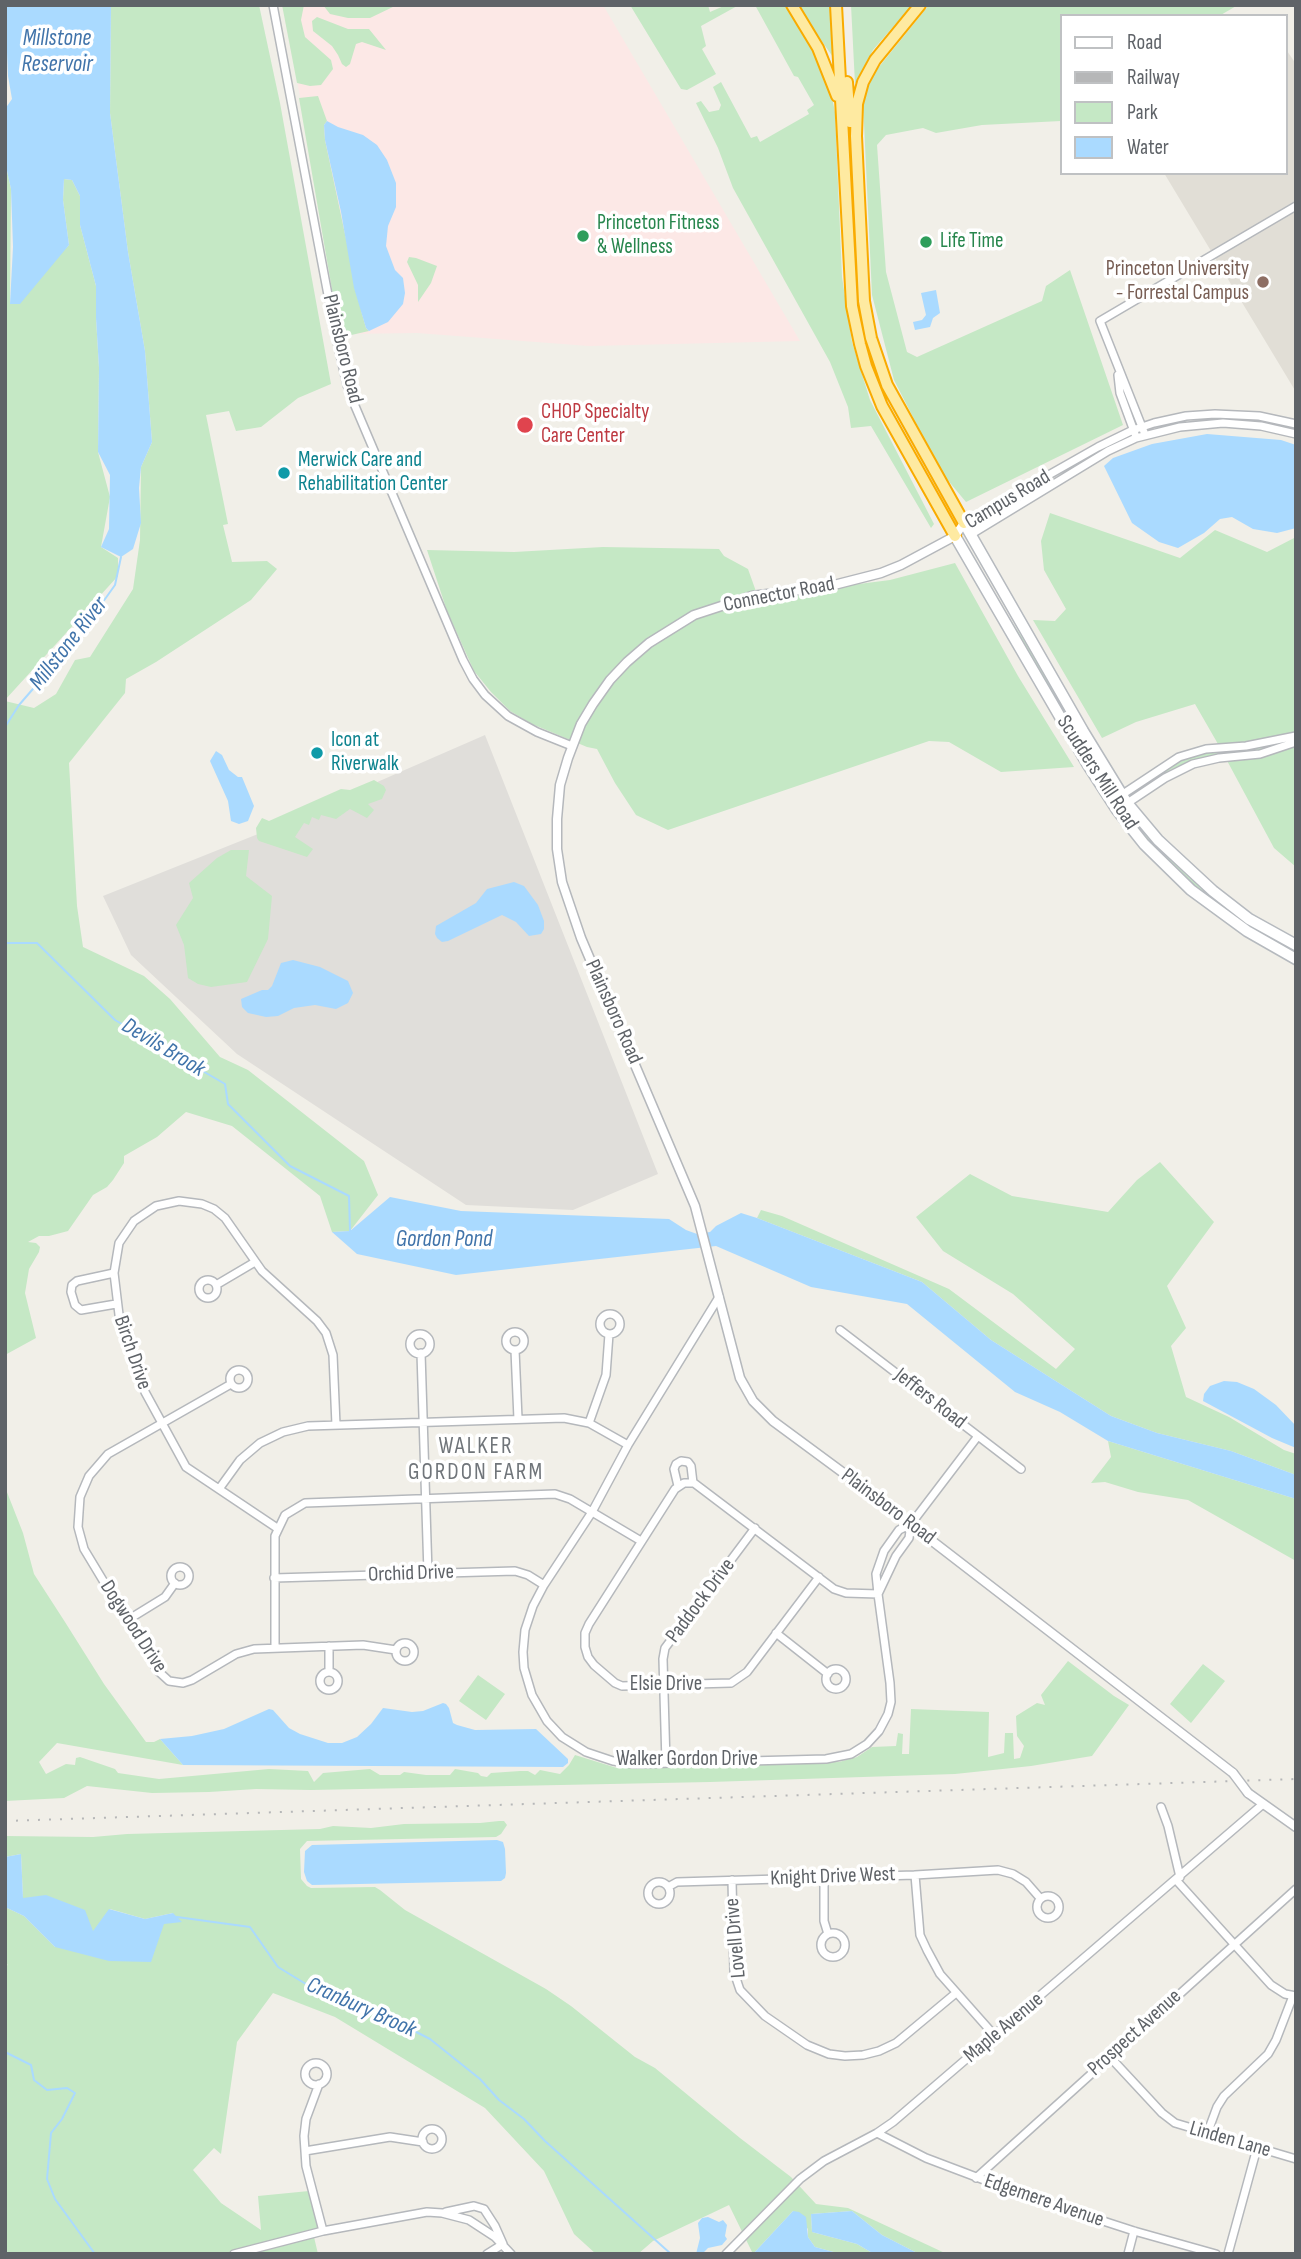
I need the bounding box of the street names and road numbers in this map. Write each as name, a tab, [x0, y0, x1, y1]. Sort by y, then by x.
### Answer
street label: Plainsboro Road	[316, 292, 368, 406]
street label: Campus Road	[961, 465, 1055, 535]
street label: Connector Road	[721, 572, 837, 618]
street label: Scudders Mill Road	[1051, 711, 1143, 835]
street label: Plainsboro Road	[579, 956, 647, 1068]
street label: Birch Drive	[108, 1313, 156, 1393]
street label: Jeffers Road	[889, 1363, 971, 1435]
street label: Plainsboro Road	[836, 1463, 940, 1551]
street label: Paddock Drive	[661, 1554, 741, 1648]
street label: Orchid Drive	[368, 1560, 454, 1588]
street label: Dogwood Drive	[94, 1576, 172, 1678]
street label: Elsie Drive	[630, 1672, 702, 1698]
street label: Walker Gordon Drive	[616, 1747, 758, 1773]
street label: Knight Drive West	[770, 1862, 896, 1892]
street label: Lovell Drive	[720, 1897, 752, 1979]
street label: Prospect Avenue	[1083, 1984, 1187, 2082]
street label: Maple Avenue	[959, 1987, 1049, 2069]
street label: Linden Lane	[1186, 2116, 1274, 2164]
street label: Edgemere Avenue	[981, 2169, 1107, 2233]

